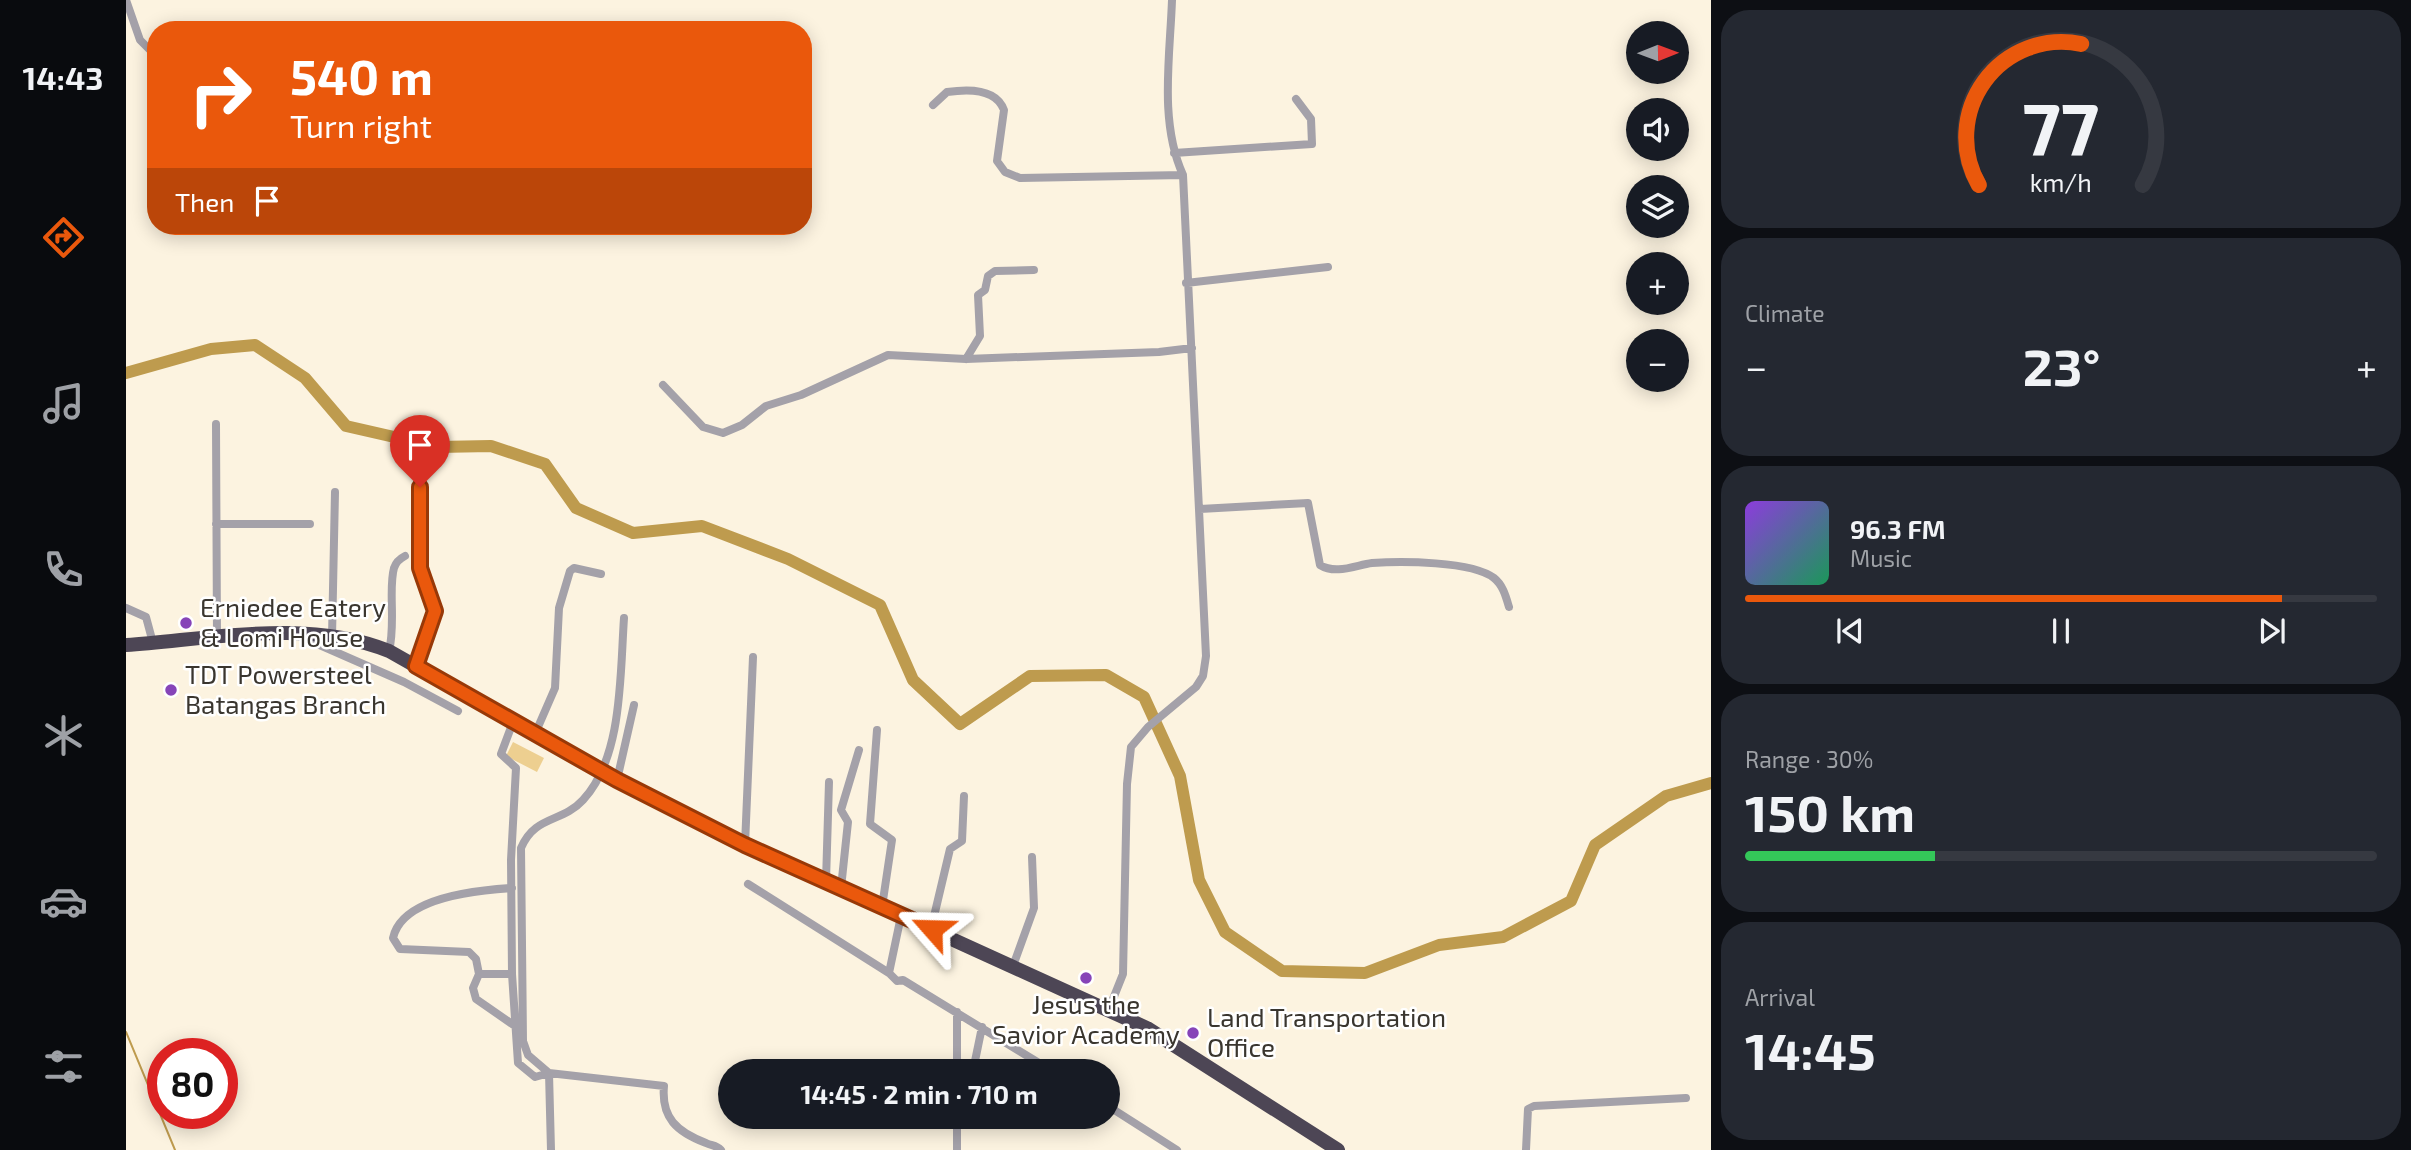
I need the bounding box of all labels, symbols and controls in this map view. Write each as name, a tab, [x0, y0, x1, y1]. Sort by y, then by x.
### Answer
north arrow	[1626, 21, 1689, 84]
map controls	[1626, 21, 1689, 392]
text: 540 m	[290, 46, 433, 105]
icon: right	[175, 49, 266, 140]
text: 14:43	[23, 58, 103, 96]
text: 77	[2023, 82, 2099, 170]
button: sound	[1626, 98, 1689, 161]
text: Turn right	[290, 106, 432, 144]
text: km/h	[2030, 167, 2092, 197]
button: layers	[1626, 175, 1689, 238]
icon: arrive	[248, 182, 286, 220]
text: Then	[175, 186, 234, 217]
icon: directions	[39, 213, 88, 262]
button: +	[1626, 252, 1689, 315]
text: Climate	[1745, 299, 1825, 327]
button: −	[1626, 329, 1689, 392]
text: 23°	[2023, 334, 2100, 396]
text: −	[1745, 343, 1767, 389]
text: +	[2356, 343, 2377, 389]
icon: music	[39, 379, 88, 428]
pin	[390, 415, 450, 487]
icon: arrive	[401, 426, 439, 464]
text: 96.3 FM	[1850, 513, 1946, 544]
text: Music	[1850, 544, 1912, 572]
icon: phone	[39, 545, 88, 594]
place label: Erniedee Eatery & Lomi House	[200, 591, 386, 652]
icon: previous	[1831, 612, 1869, 650]
icon: pause	[2042, 612, 2080, 650]
icon: next	[2253, 612, 2291, 650]
marker: Erniedee Eatery & Lomi House	[178, 615, 194, 631]
place label: TDT Powersteel Batangas Branch	[185, 658, 386, 719]
marker: TDT Powersteel Batangas Branch	[163, 682, 179, 698]
icon: climate	[39, 711, 88, 760]
text: Range · 30%	[1745, 745, 1873, 773]
text: 150 km	[1745, 780, 1915, 842]
icon: car	[39, 877, 88, 926]
position arrow	[895, 892, 969, 966]
marker: Jesus the Savior Academy	[1078, 970, 1094, 986]
text: Arrival	[1745, 983, 1815, 1011]
place label: Jesus the Savior Academy	[992, 988, 1180, 1049]
place label: Land Transportation Office	[1207, 1001, 1446, 1062]
text: 14:45	[1745, 1018, 1876, 1080]
marker: Land Transportation Office	[1185, 1025, 1201, 1041]
speed limit sign: 80	[147, 1038, 238, 1129]
icon: filters	[39, 1042, 88, 1091]
text: 14:45 · 2 min · 710 m	[800, 1078, 1038, 1109]

